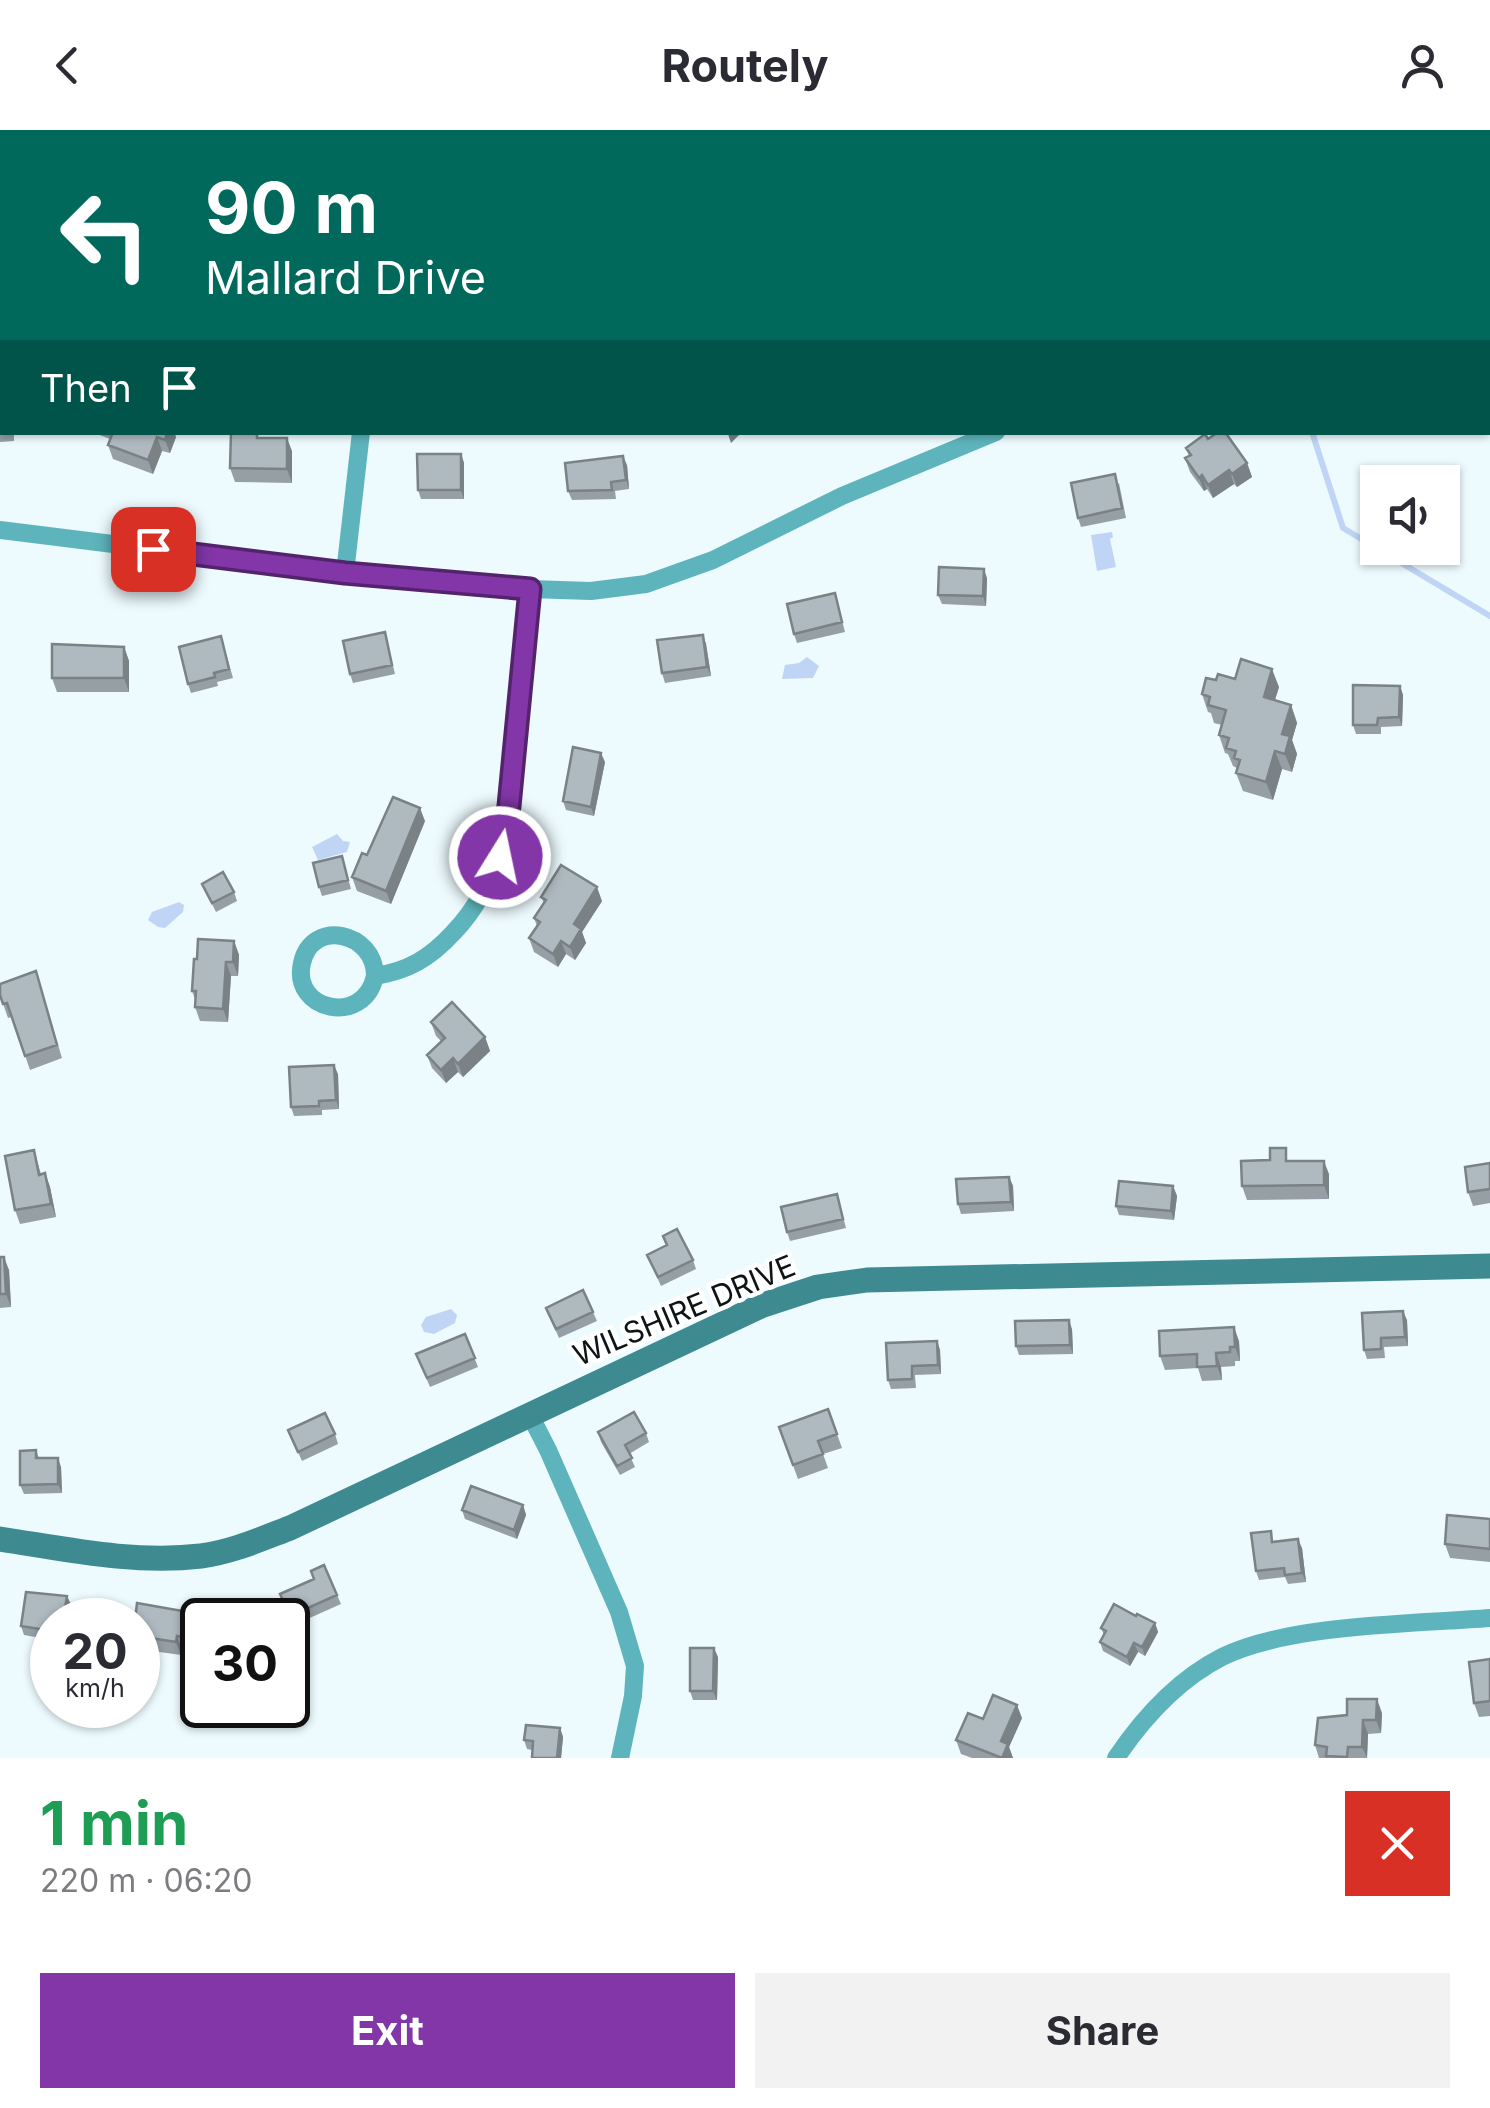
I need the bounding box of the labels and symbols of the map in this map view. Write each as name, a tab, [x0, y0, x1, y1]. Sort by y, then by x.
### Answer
pin	[111, 507, 196, 592]
position arrow	[448, 805, 552, 909]
street label: WILSHIRE DRIVE	[568, 1247, 800, 1373]
speed limit sign: 30	[180, 1598, 310, 1728]

